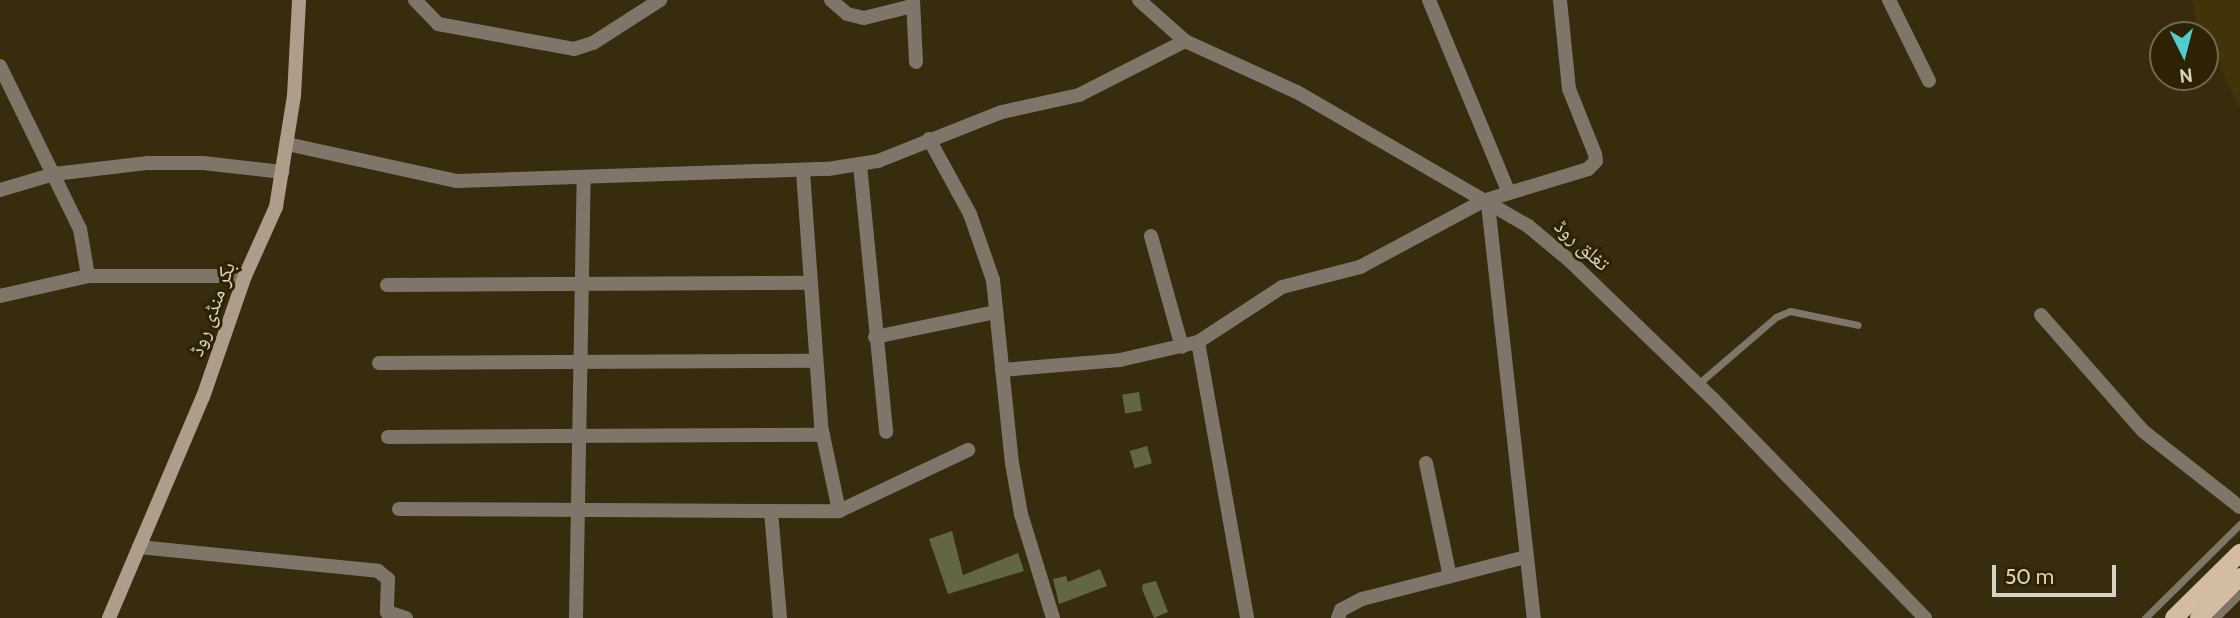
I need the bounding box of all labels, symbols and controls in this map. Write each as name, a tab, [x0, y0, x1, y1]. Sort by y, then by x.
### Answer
north arrow	[2149, 21, 2219, 91]
text: N	[2178, 63, 2194, 88]
street label: تغلق روڈ	[1549, 214, 1615, 276]
street label: بکر منڈی روڈ	[183, 258, 241, 360]
scale bar	[1995, 552, 2119, 596]
text: 50 m	[2005, 564, 2054, 589]

